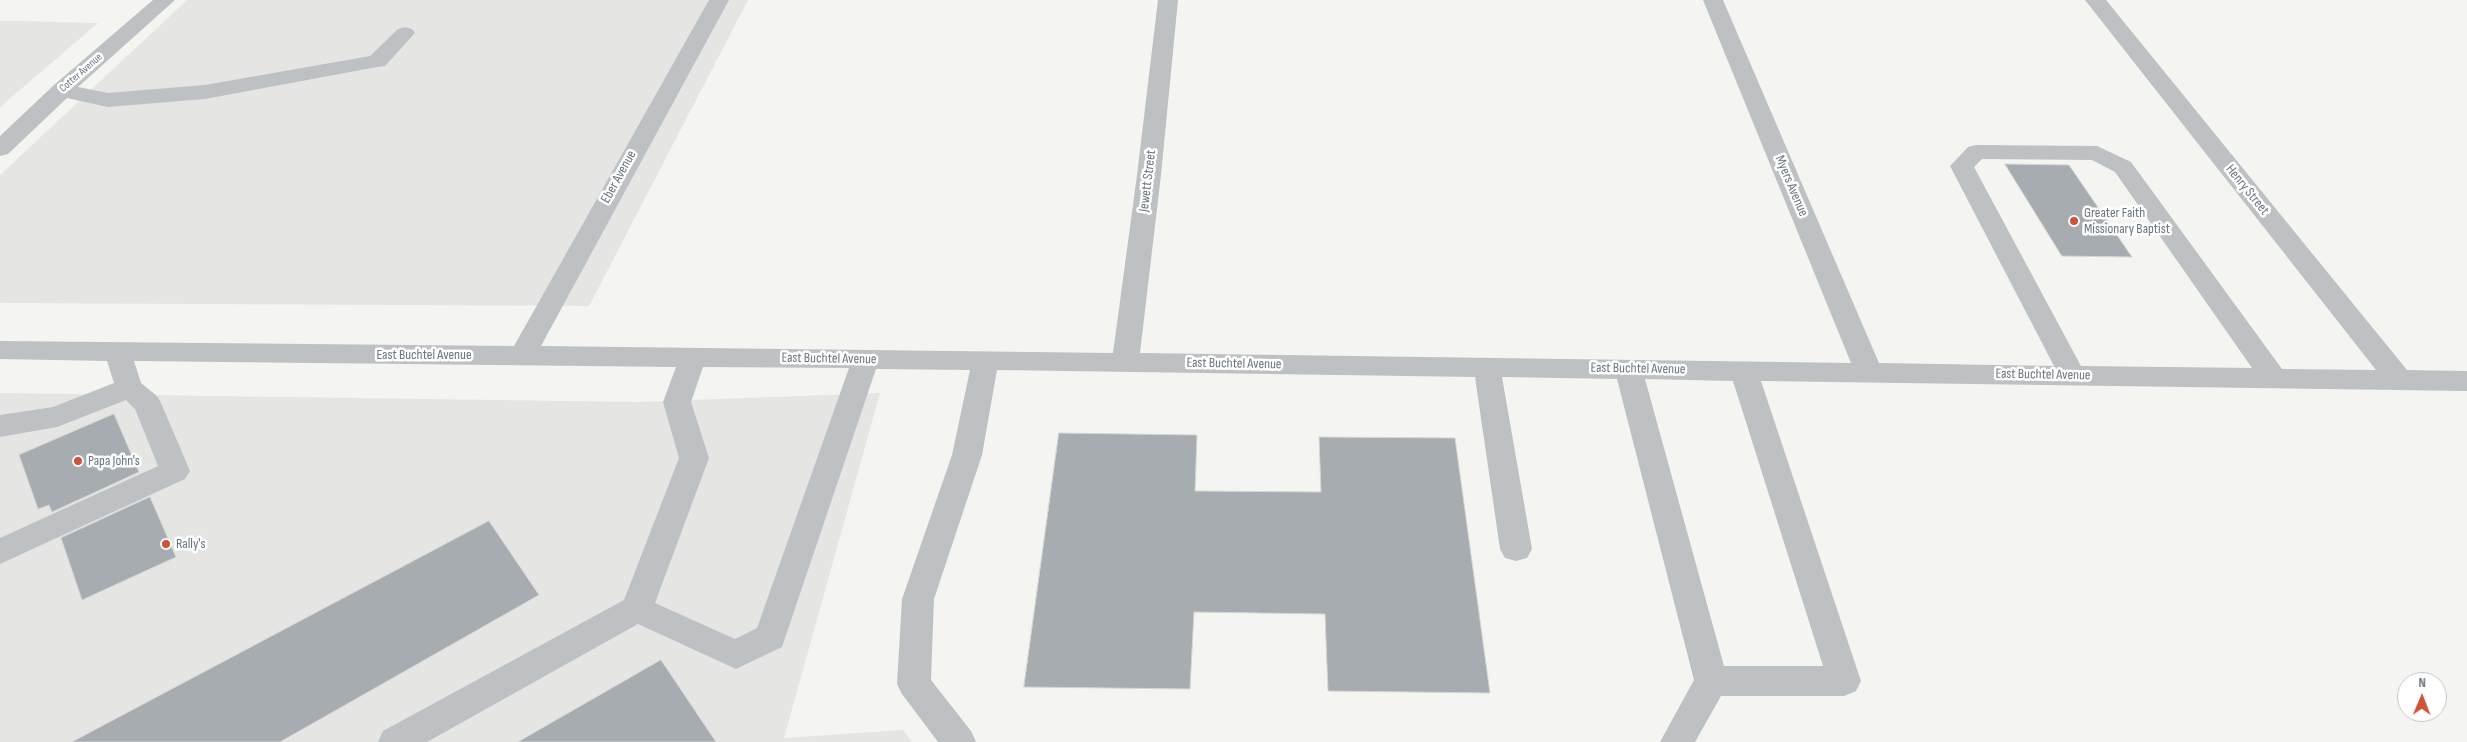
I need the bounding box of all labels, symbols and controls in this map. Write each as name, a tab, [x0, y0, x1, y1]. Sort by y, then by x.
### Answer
street label: Cotter Avenue	[57, 51, 105, 95]
street label: Eber Avenue	[598, 148, 640, 206]
street label: Jewett Street	[1136, 149, 1160, 213]
street label: Myers Avenue	[1771, 153, 1811, 219]
street label: Henry Street	[2222, 161, 2272, 219]
place label: Greater Faith Missionary Baptist	[2084, 205, 2170, 238]
marker: Greater Faith Missionary Baptist	[2068, 215, 2080, 227]
street label: East Buchtel Avenue	[376, 347, 472, 363]
street label: East Buchtel Avenue	[781, 350, 877, 368]
street label: East Buchtel Avenue	[1186, 355, 1282, 373]
street label: East Buchtel Avenue	[1590, 360, 1686, 378]
street label: East Buchtel Avenue	[1995, 366, 2091, 384]
place label: Papa John's	[88, 453, 140, 469]
marker: Papa John's	[72, 455, 84, 467]
place label: Rally's	[176, 536, 206, 552]
marker: Rally's	[160, 538, 172, 550]
north arrow	[2397, 672, 2447, 722]
text: N	[2418, 674, 2426, 691]

